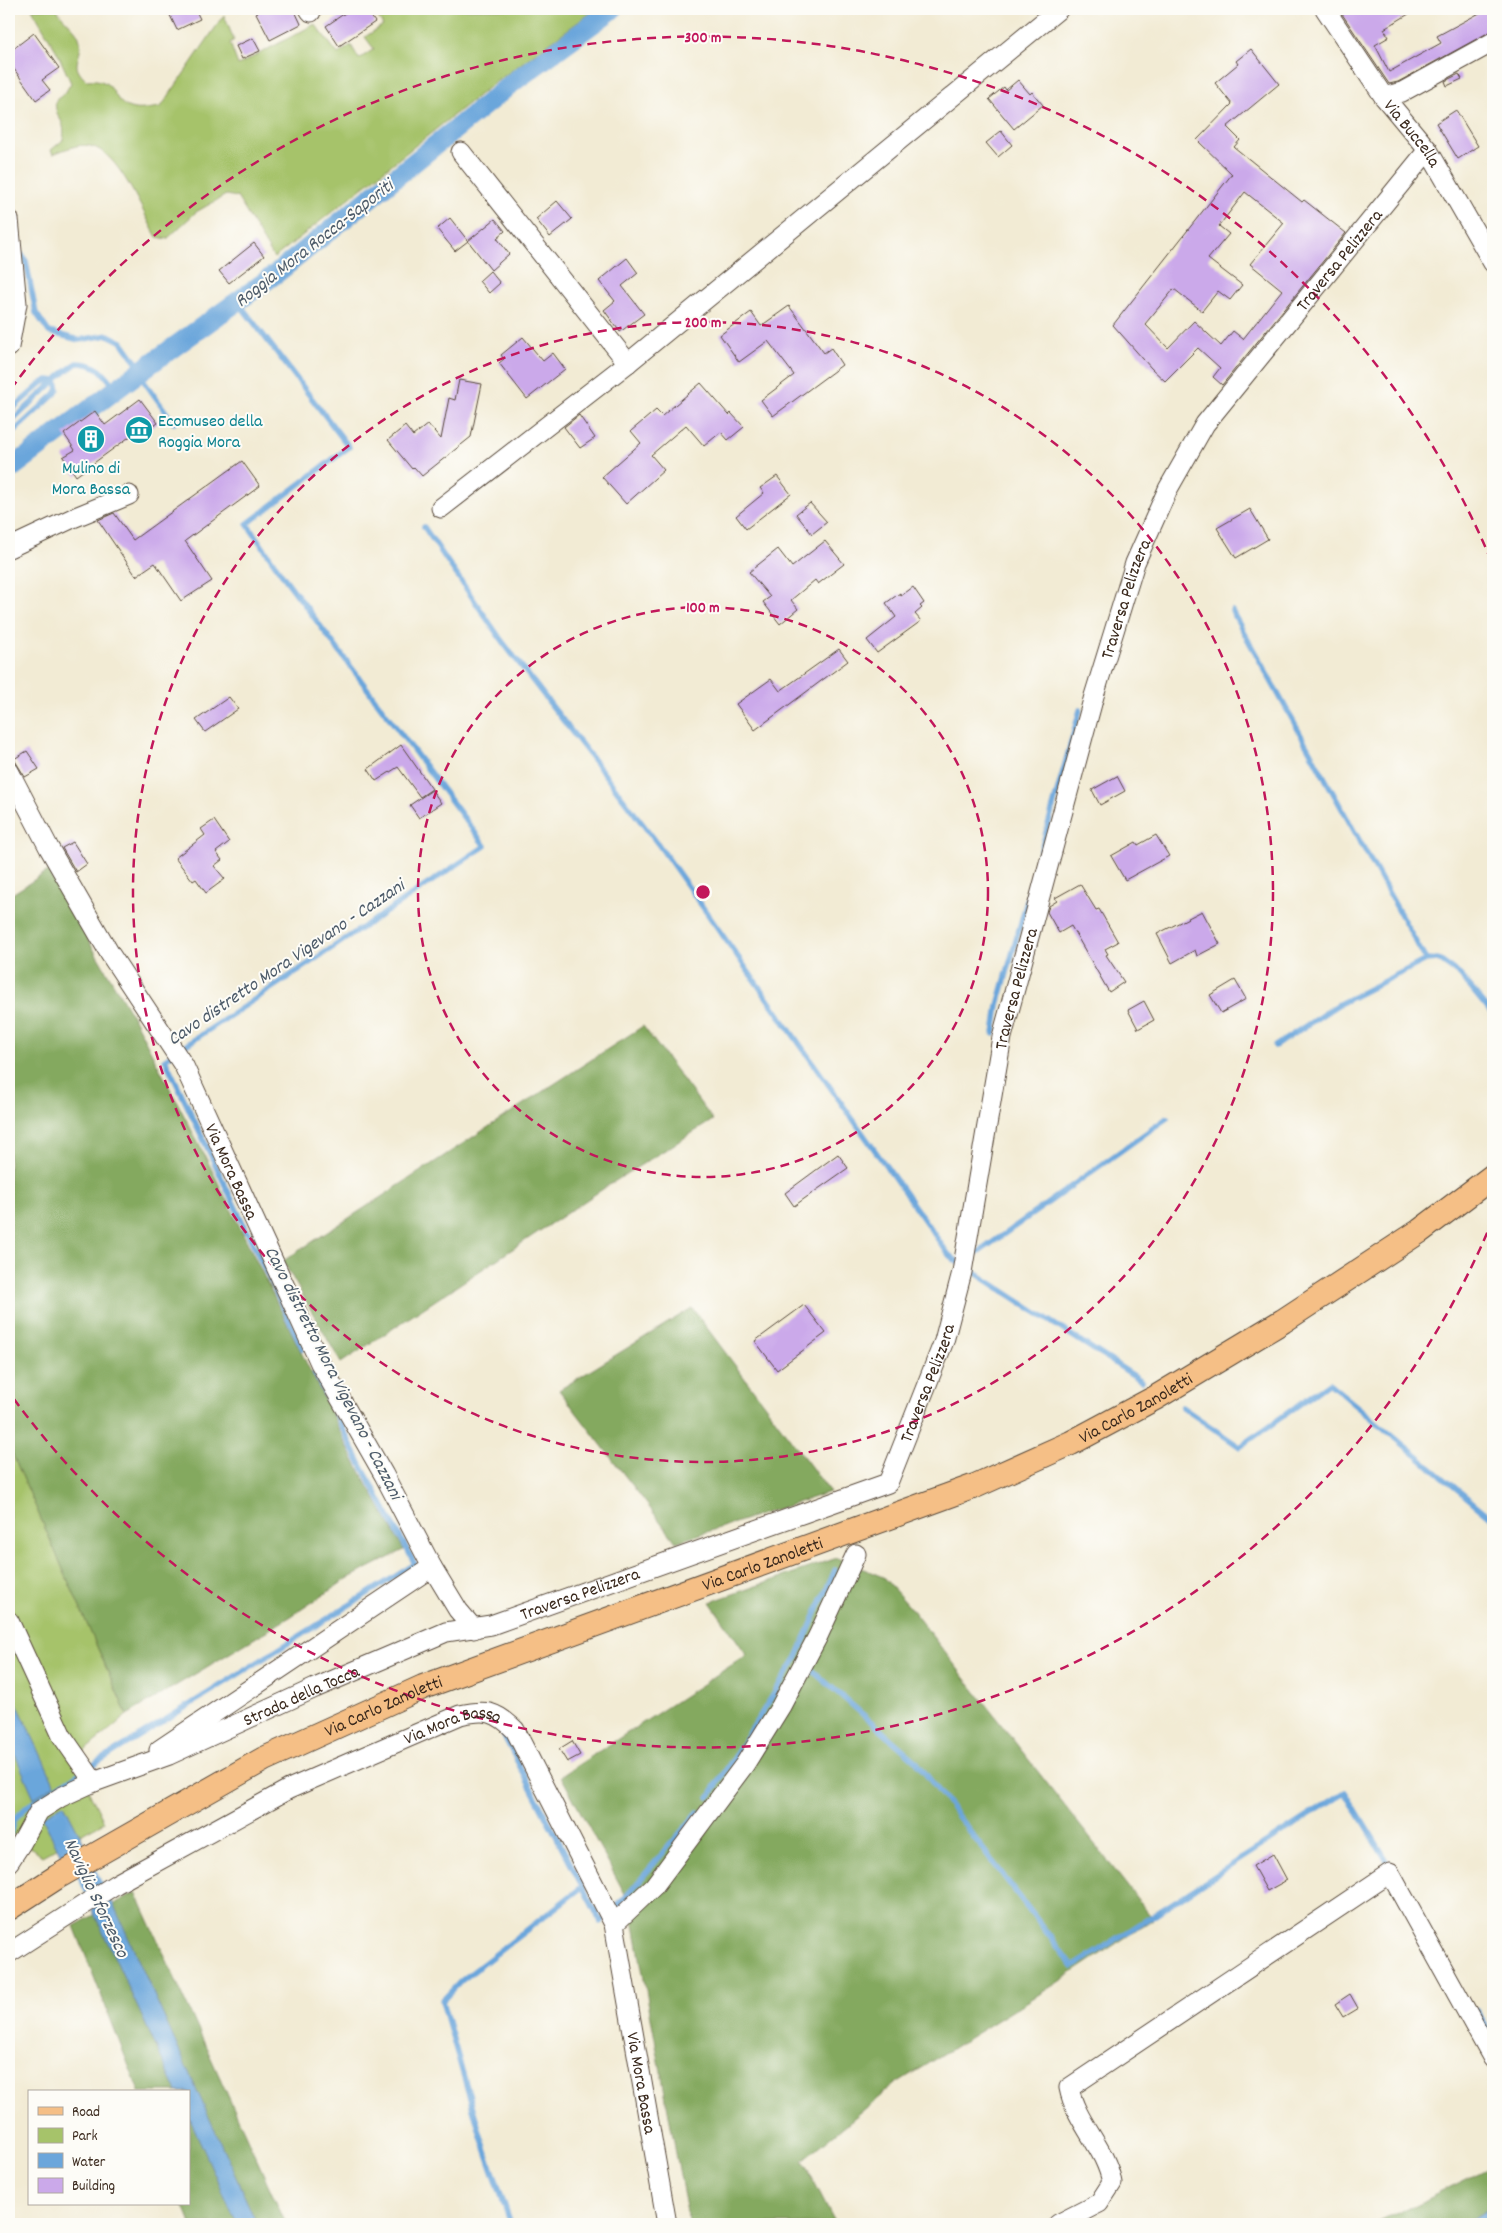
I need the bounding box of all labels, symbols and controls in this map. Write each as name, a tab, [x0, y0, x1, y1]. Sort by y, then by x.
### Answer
text: 300 m	[685, 28, 721, 50]
street label: Via Buccella	[1376, 95, 1446, 173]
water label: Roggia Mora Rocca-Saporiti	[230, 172, 403, 315]
street label: Traversa Pelizzera	[1292, 204, 1390, 318]
text: 200 m	[685, 313, 721, 335]
place label: Ecomuseo della Roggia Mora	[158, 410, 263, 456]
museum icon: Ecomuseo della Roggia Mora	[124, 415, 154, 445]
building icon: Mulino di Mora Bassa	[76, 424, 106, 454]
place label: Mulino di Mora Bassa	[52, 457, 131, 503]
street label: Traversa Pelizzera	[1096, 535, 1159, 663]
text: 100 m	[686, 598, 720, 620]
water label: Cavo distretto Mora Vigevano - Cazzani	[163, 872, 414, 1054]
centre of rings	[694, 883, 712, 901]
street label: Traversa Pelizzera	[990, 925, 1046, 1052]
street label: Via Mora Bassa	[197, 1120, 263, 1225]
water label: Cavo distretto Mora Vigevano - Cazzani	[256, 1242, 409, 1508]
street label: Traversa Pelizzera	[895, 1321, 963, 1447]
street label: Via Carlo Zanoletti	[1075, 1368, 1198, 1451]
street label: Via Carlo Zanoletti	[699, 1532, 827, 1599]
street label: Traversa Pelizzera	[517, 1563, 644, 1628]
street label: Strada della Tocca	[240, 1660, 364, 1734]
street label: Via Carlo Zanoletti	[321, 1671, 446, 1745]
street label: Via Mora Bassa	[400, 1702, 506, 1753]
water label: Naviglio Sforzesco	[55, 1834, 135, 1964]
street label: Via Mora Bassa	[618, 2030, 661, 2137]
legend	[28, 2090, 190, 2206]
text: Road	[72, 2102, 100, 2124]
text: Park	[72, 2126, 98, 2148]
text: Water	[72, 2152, 106, 2174]
text: Building	[72, 2176, 115, 2198]

